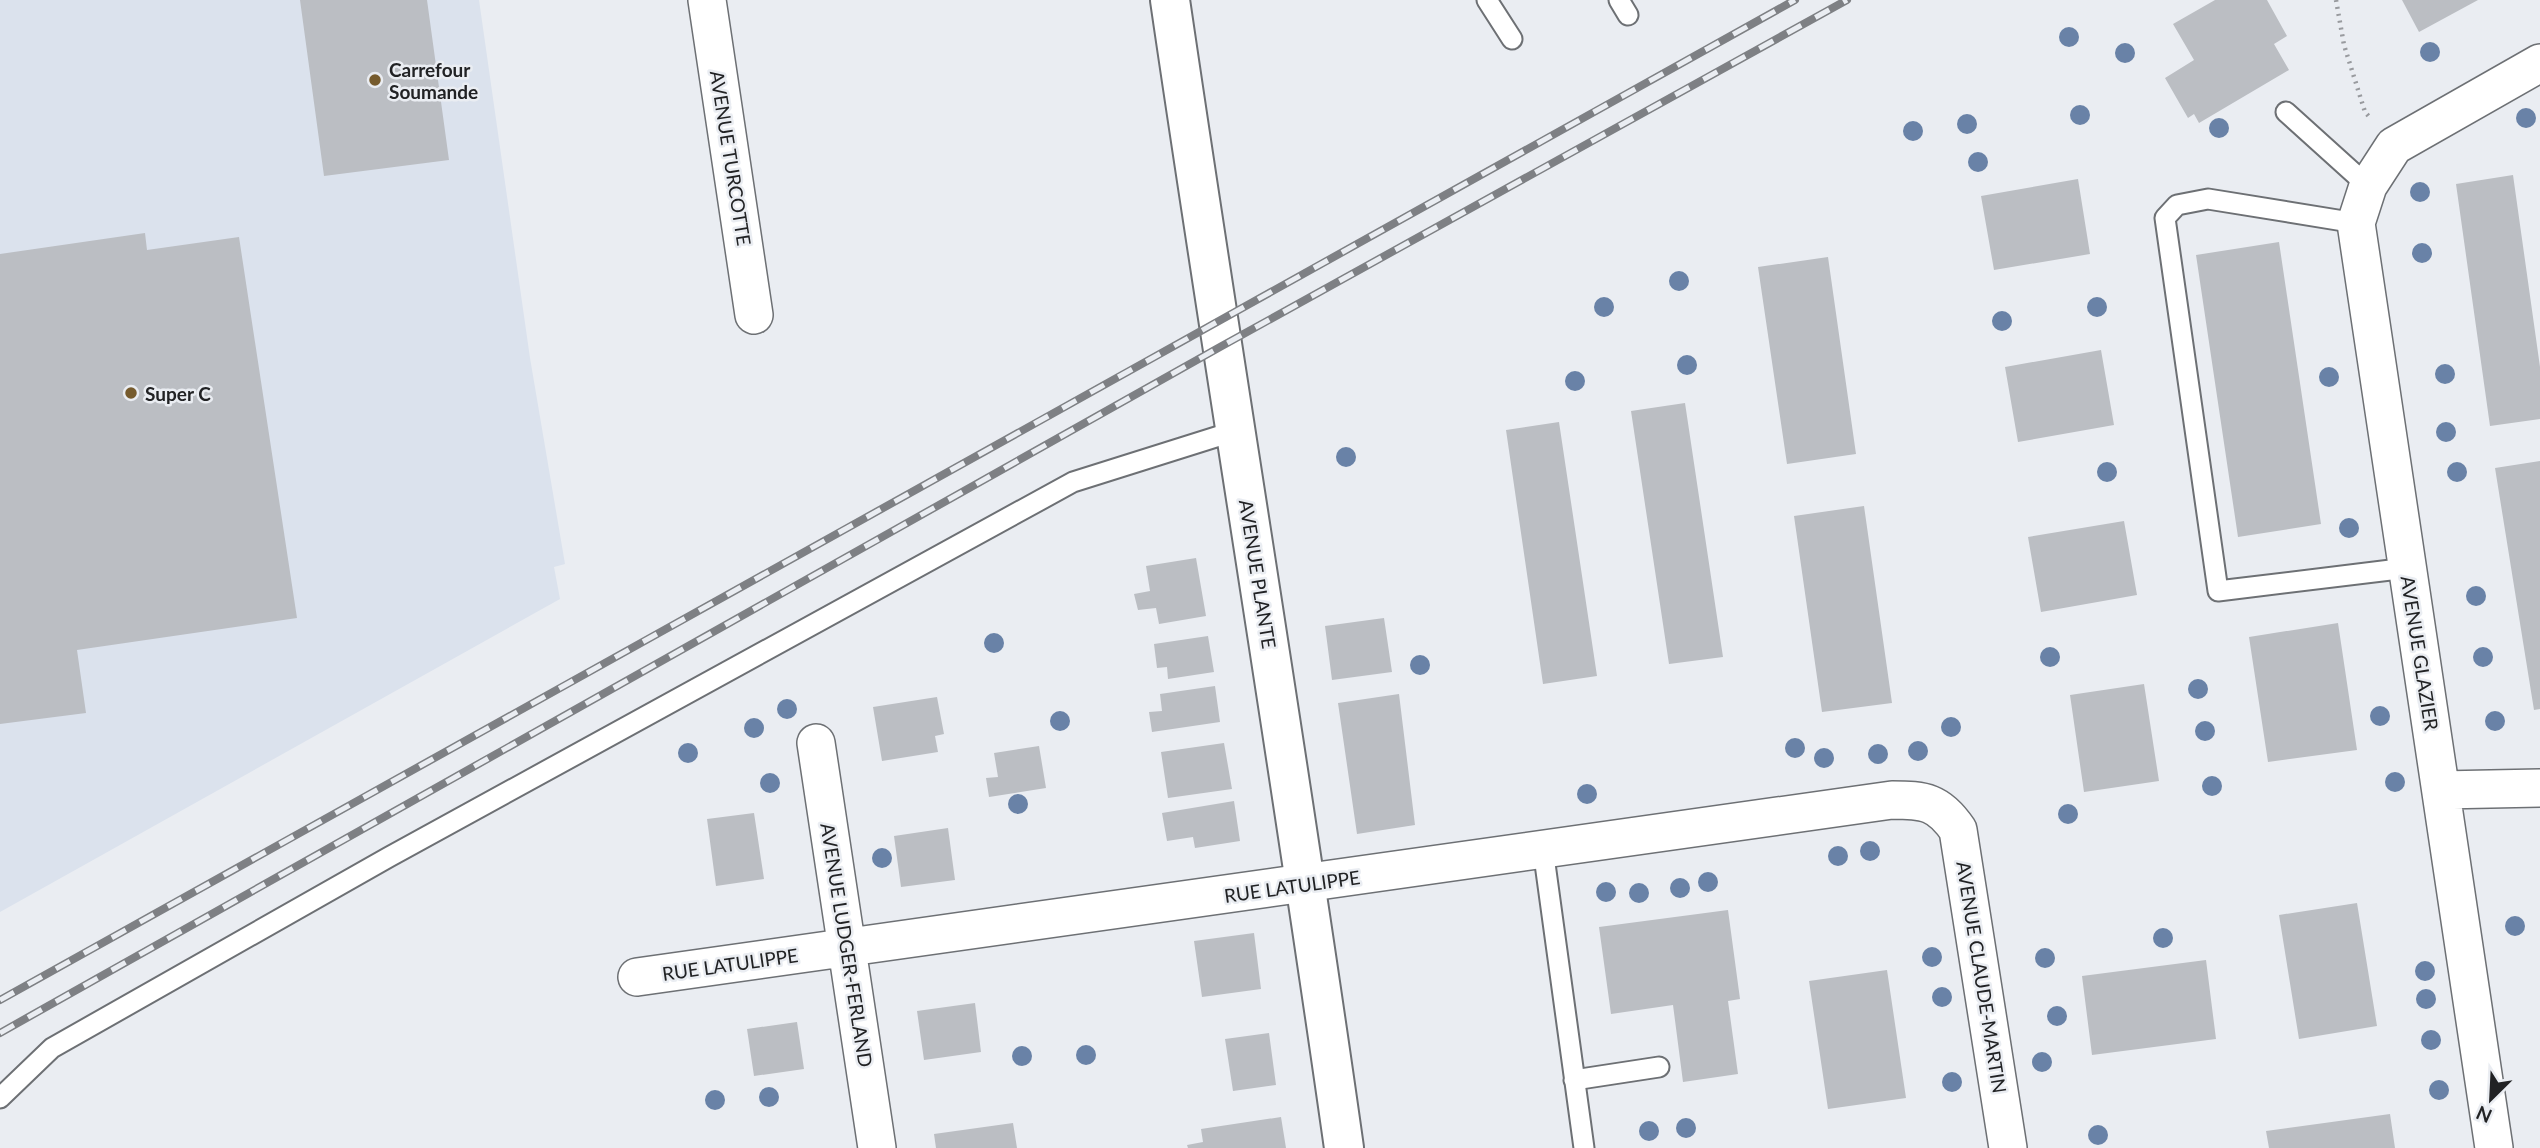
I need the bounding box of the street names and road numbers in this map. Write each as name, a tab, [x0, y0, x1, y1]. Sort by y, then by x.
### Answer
street label: AVENUE TURCOTTE	[706, 69, 756, 247]
street label: AVENUE PLANTE	[1235, 498, 1281, 650]
street label: AVENUE GLAZIER	[2396, 574, 2444, 732]
street label: AVENUE LUDGER-FERLAND	[816, 821, 878, 1069]
street label: AVENUE CLAUDE-MARTIN	[1952, 859, 2012, 1095]
street label: RUE LATULIPPE	[1223, 865, 1361, 907]
street label: RUE LATULIPPE	[661, 943, 799, 985]

